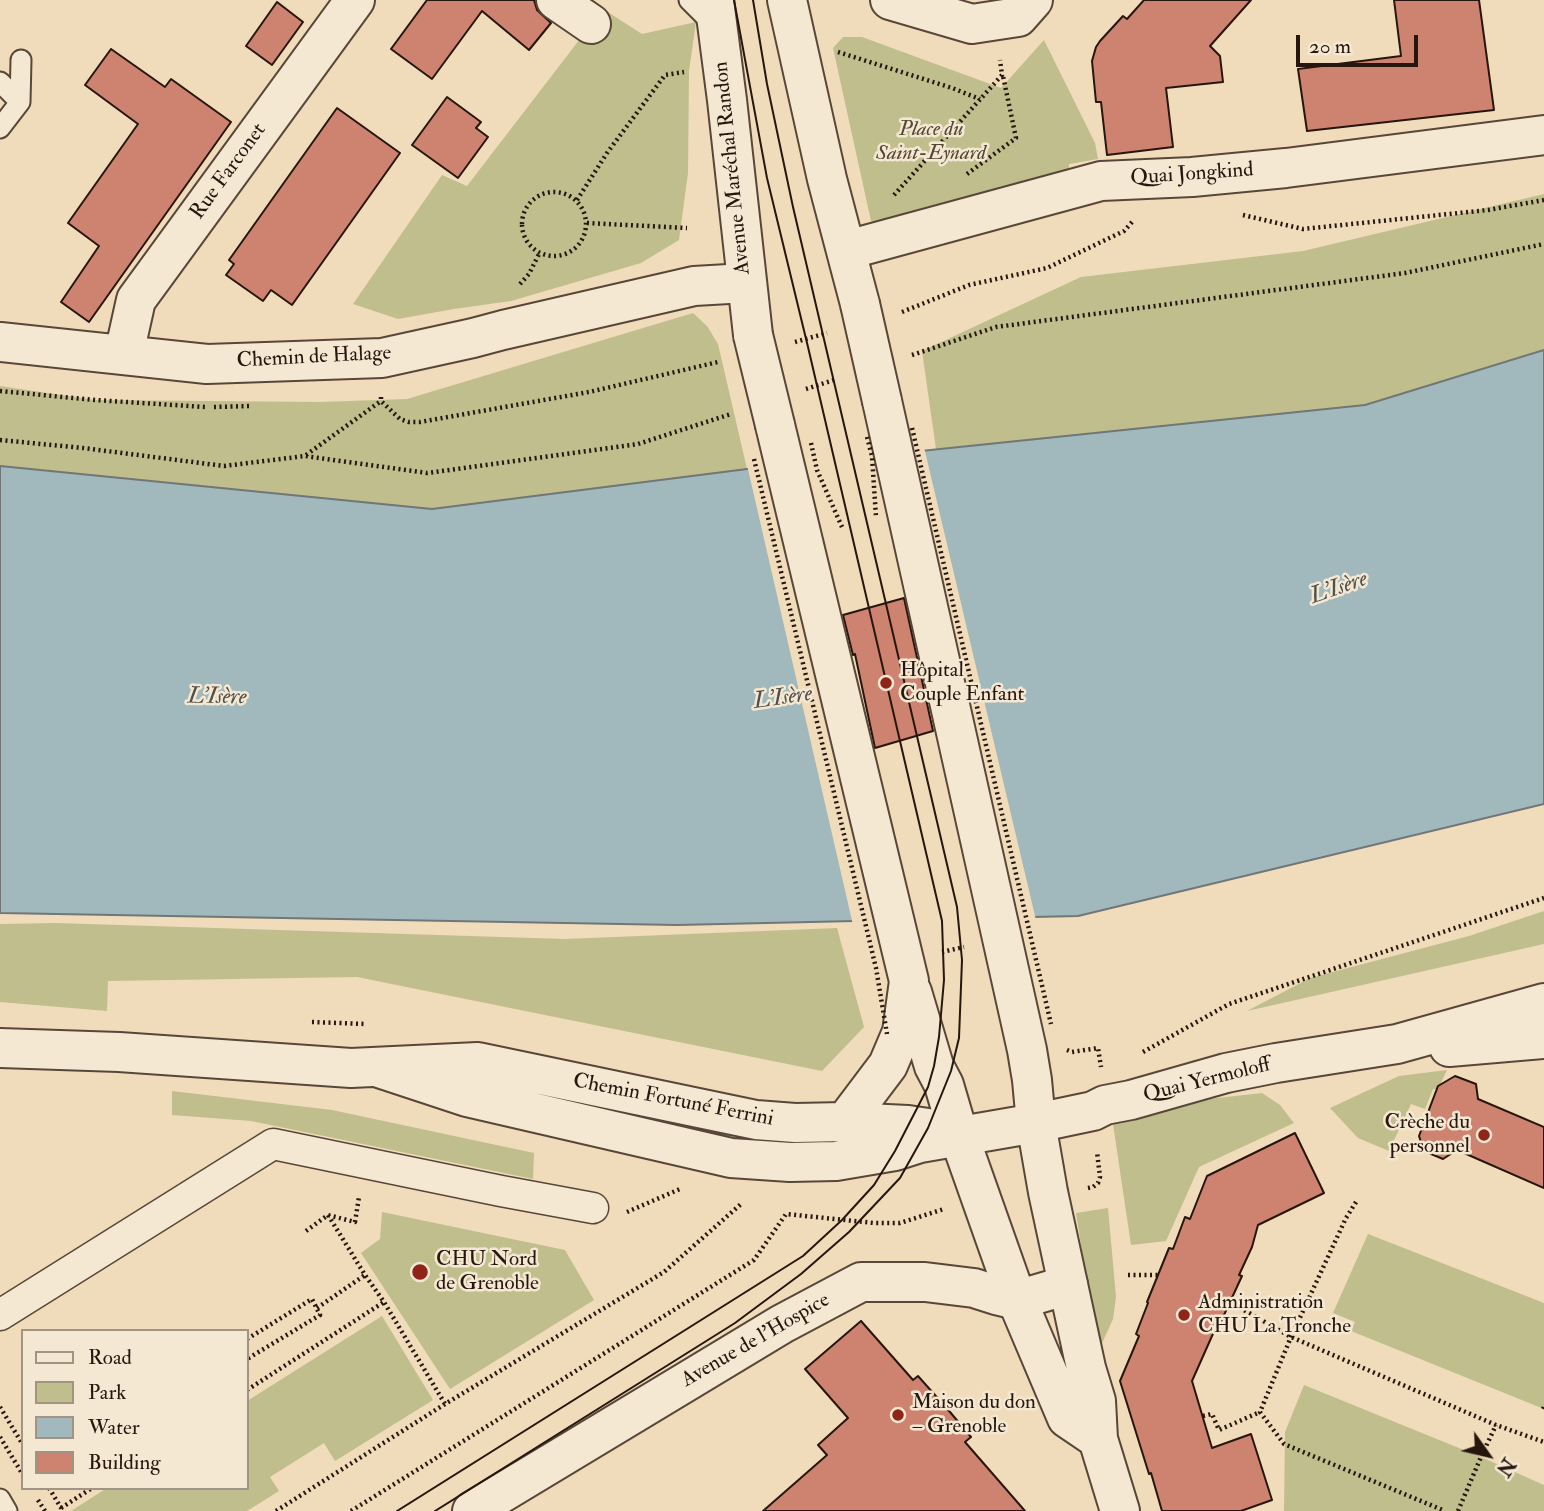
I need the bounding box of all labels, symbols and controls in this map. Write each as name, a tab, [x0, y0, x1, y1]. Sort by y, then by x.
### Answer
scale bar	[1299, 21, 1422, 65]
text: 20 m	[1309, 33, 1351, 60]
street label: Avenue Maréchal Randon	[709, 60, 757, 276]
park label: Place du Saint-Eynard	[876, 117, 986, 167]
street label: Rue Farconet	[186, 119, 272, 225]
street label: Quai Jongkind	[1130, 158, 1254, 192]
street label: Chemin de Halage	[236, 341, 392, 375]
water label: L'Isère	[1307, 566, 1371, 612]
place label: Hôpital Couple Enfant	[900, 658, 1024, 708]
marker: Hôpital Couple Enfant	[878, 675, 894, 691]
water label: L'Isère	[752, 681, 814, 717]
water label: L'Isère	[187, 684, 247, 712]
street label: Quai Yermoloff	[1141, 1053, 1273, 1109]
street label: Chemin Fortuné Ferrini	[571, 1069, 775, 1133]
place label: Crèche du personnel	[1384, 1110, 1470, 1160]
marker: Crèche du personnel	[1476, 1127, 1492, 1143]
place label: CHU Nord de Grenoble	[436, 1247, 539, 1297]
marker: CHU Nord de Grenoble	[410, 1262, 430, 1282]
street label: Avenue de l'Hospice	[677, 1288, 835, 1394]
place label: Administration CHU La Tronche	[1198, 1290, 1351, 1340]
marker: Administration CHU La Tronche	[1176, 1307, 1192, 1323]
legend	[21, 1329, 248, 1490]
text: Road	[88, 1344, 132, 1371]
text: Park	[88, 1379, 126, 1406]
place label: Maison du don – Grenoble	[912, 1390, 1036, 1440]
marker: Maison du don – Grenoble	[890, 1407, 906, 1423]
text: Water	[88, 1414, 140, 1441]
north arrow	[1453, 1420, 1523, 1490]
text: Building	[88, 1449, 161, 1476]
text: N	[1491, 1453, 1520, 1481]

